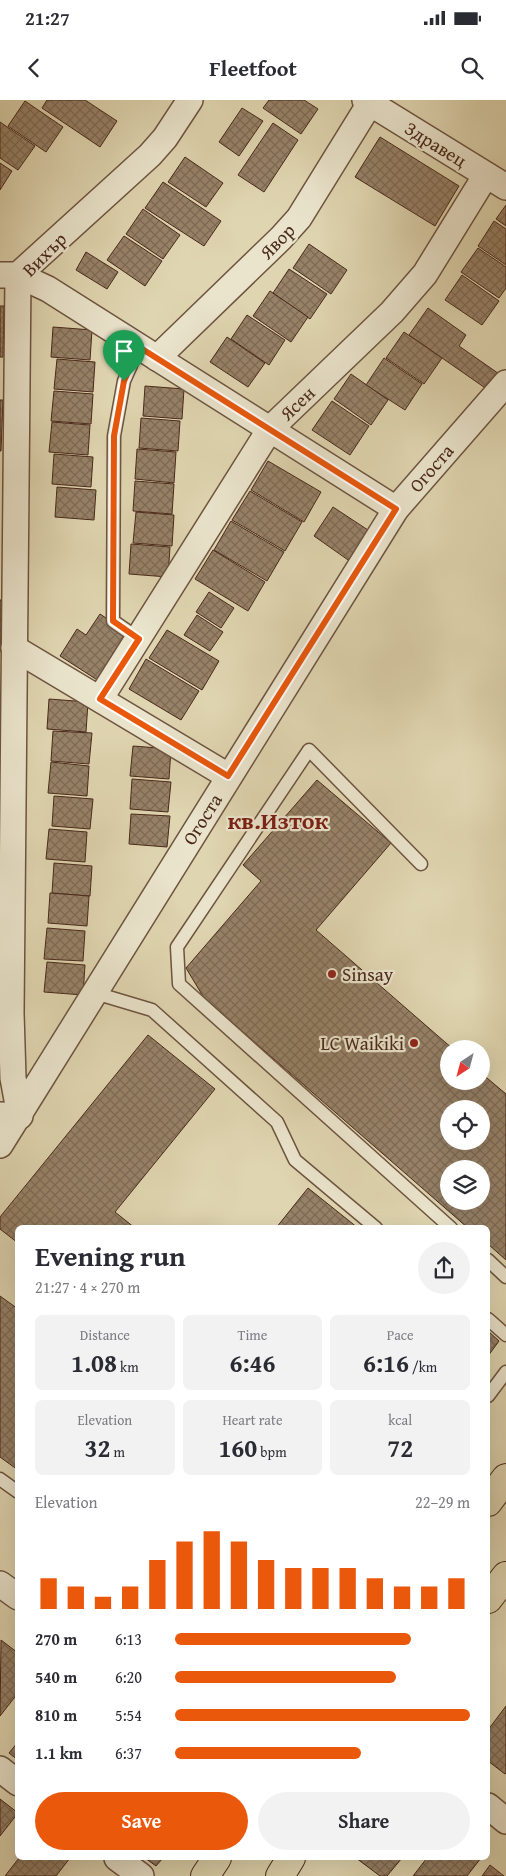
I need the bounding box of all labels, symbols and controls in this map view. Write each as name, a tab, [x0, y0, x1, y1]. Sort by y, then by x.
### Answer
text: 21:27	[25, 4, 70, 32]
text: Fleetfoot	[209, 52, 297, 84]
icon: back	[20, 54, 48, 82]
icon: search	[458, 54, 486, 82]
street label: Здравец	[400, 114, 473, 174]
street label: Явор	[252, 217, 301, 266]
street label: Вихър	[15, 225, 73, 283]
pin	[103, 330, 145, 381]
icon: arrive	[110, 337, 138, 365]
street label: Ясен	[272, 379, 321, 427]
street label: Огоста	[402, 438, 460, 498]
street label: Огоста	[175, 788, 229, 850]
district label: кв.Изток	[228, 803, 329, 838]
place label: Sinsay	[342, 960, 394, 988]
marker: Sinsay	[326, 968, 338, 980]
place label: LC Waikiki	[321, 1029, 404, 1057]
marker: LC Waikiki	[408, 1037, 420, 1049]
north arrow	[440, 1040, 490, 1090]
map controls	[440, 1040, 490, 1210]
button: locate	[440, 1100, 490, 1150]
button: layers	[440, 1160, 490, 1210]
text: Evening run	[35, 1235, 186, 1276]
button: share	[418, 1242, 470, 1294]
text: 21:27 · 4 × 270 m	[35, 1275, 140, 1299]
text: Distance	[80, 1325, 130, 1345]
text: Time	[238, 1325, 267, 1345]
text: Pace	[387, 1325, 414, 1345]
text: 1.08	[71, 1345, 117, 1381]
text: 6:46	[230, 1345, 275, 1381]
text: 6:16	[363, 1345, 409, 1381]
text: km	[117, 1357, 139, 1377]
text: /km	[409, 1357, 437, 1377]
text: Elevation	[77, 1410, 132, 1430]
text: Heart rate	[222, 1410, 283, 1430]
text: kcal	[388, 1410, 412, 1430]
text: 32	[85, 1430, 111, 1466]
text: 160	[218, 1430, 257, 1466]
text: 72	[387, 1430, 413, 1466]
text: m	[111, 1442, 125, 1462]
text: bpm	[257, 1442, 287, 1462]
text: Elevation	[35, 1490, 98, 1514]
text: 22–29 m	[415, 1490, 470, 1514]
text: 270 m	[35, 1627, 77, 1651]
text: 6:13	[115, 1627, 142, 1651]
text: 540 m	[35, 1665, 77, 1689]
text: 6:20	[115, 1665, 142, 1689]
text: 810 m	[35, 1703, 77, 1727]
text: 5:54	[115, 1703, 142, 1727]
text: 1.1 km	[35, 1741, 82, 1765]
text: 6:37	[115, 1741, 142, 1765]
button: Save	[35, 1792, 248, 1850]
button: Share	[258, 1792, 470, 1850]

